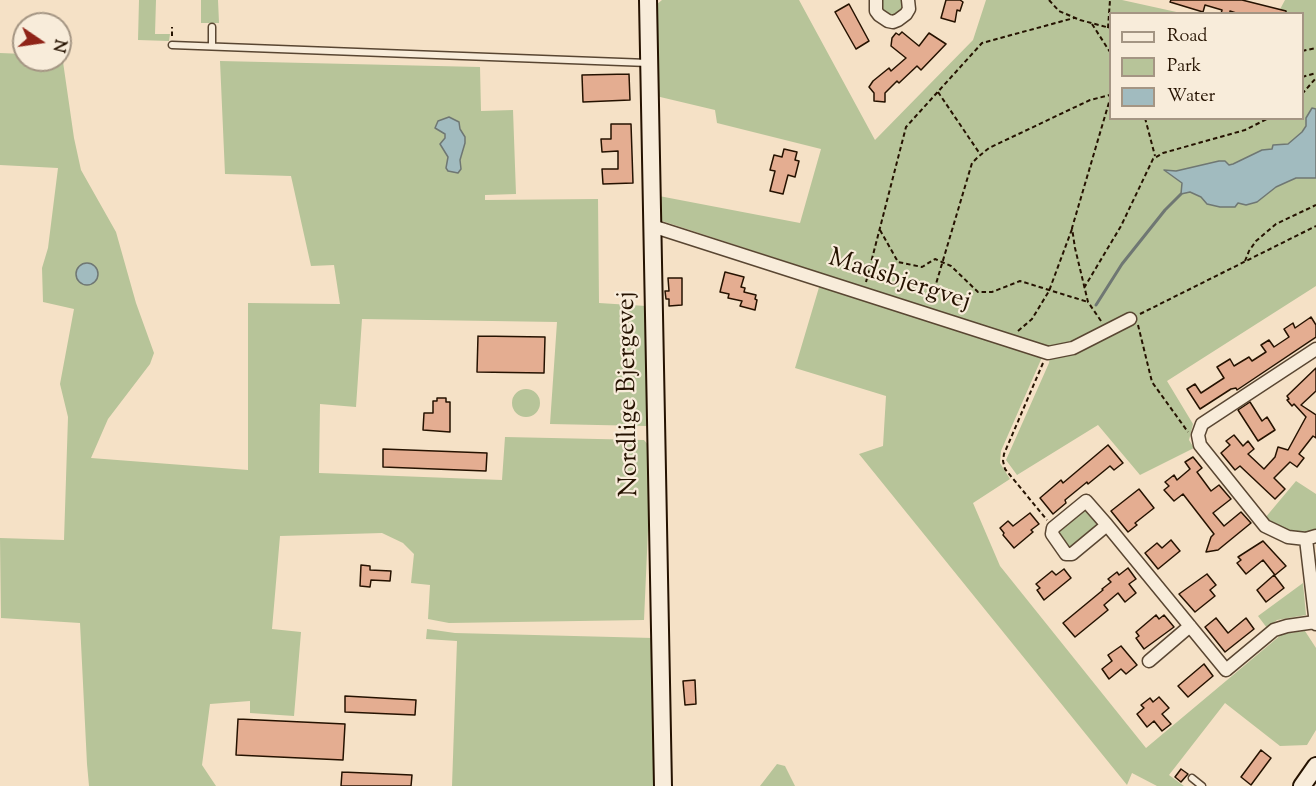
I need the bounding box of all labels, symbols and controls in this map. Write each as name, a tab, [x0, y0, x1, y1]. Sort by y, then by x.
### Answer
north arrow	[12, 12, 72, 72]
legend	[1109, 12, 1304, 120]
text: Road	[1167, 24, 1207, 50]
text: N	[45, 37, 71, 55]
text: Park	[1167, 54, 1201, 80]
text: Water	[1167, 84, 1215, 110]
street label: Madsbjergvej	[824, 244, 974, 320]
street label: Nordlige Bjergevej	[613, 291, 647, 497]

